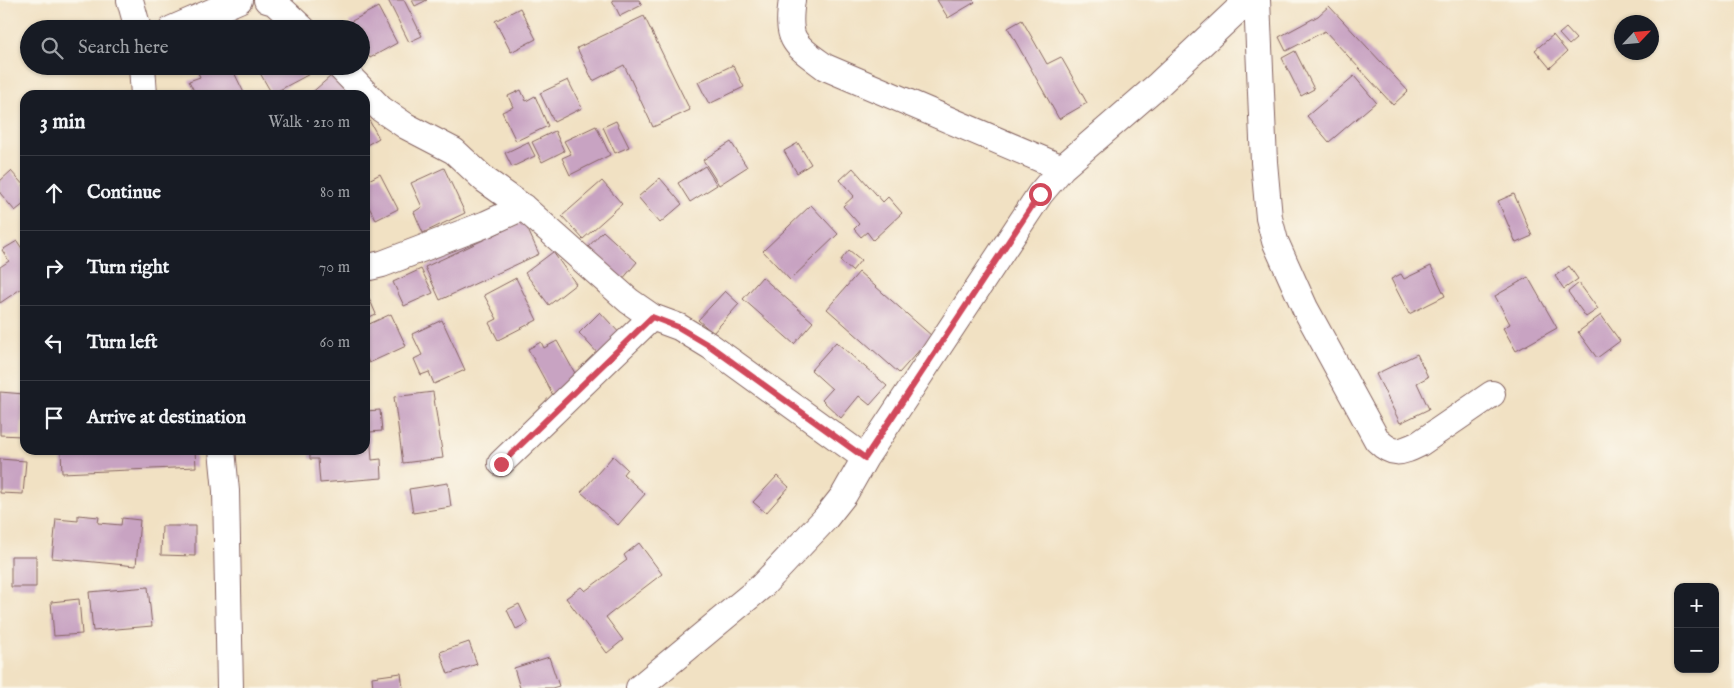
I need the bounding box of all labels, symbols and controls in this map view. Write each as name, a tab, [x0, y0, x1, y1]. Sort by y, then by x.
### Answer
north arrow	[1614, 15, 1659, 60]
search box	[20, 20, 370, 75]
icon: search	[38, 34, 66, 62]
text: Search here	[78, 36, 169, 60]
text: 3 min	[40, 109, 85, 136]
text: Walk · 210 m	[268, 113, 350, 133]
icon: ahead	[40, 179, 68, 207]
text: Continue	[87, 181, 161, 205]
text: 80 m	[320, 183, 350, 203]
route start	[1029, 183, 1052, 206]
icon: right	[40, 254, 68, 282]
text: Turn right	[87, 256, 169, 280]
text: 70 m	[319, 258, 350, 278]
icon: left	[40, 329, 68, 357]
text: Turn left	[87, 331, 158, 355]
text: 60 m	[320, 333, 350, 353]
icon: arrive	[40, 404, 68, 432]
text: Arrive at destination	[87, 406, 246, 430]
route end	[490, 453, 513, 476]
map controls	[1674, 583, 1719, 673]
button: +	[1674, 583, 1719, 628]
button: −	[1674, 628, 1719, 673]

